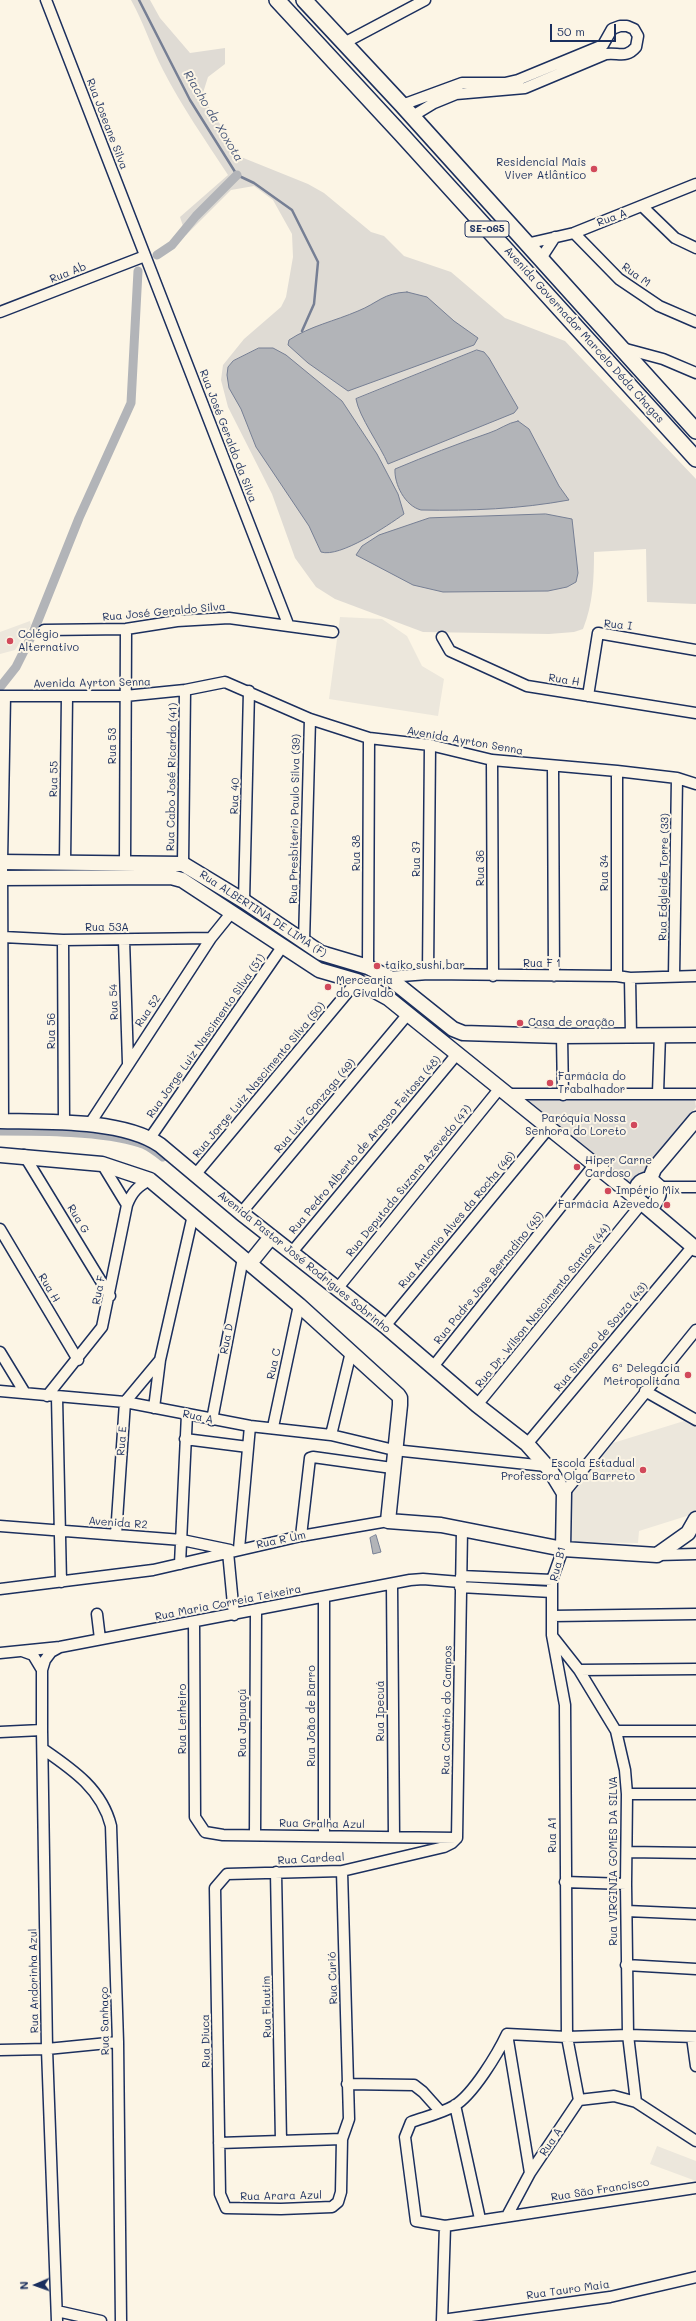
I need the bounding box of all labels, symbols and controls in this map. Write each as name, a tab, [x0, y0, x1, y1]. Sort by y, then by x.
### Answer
scale bar	[552, 16, 618, 42]
text: 50 m	[557, 23, 585, 39]
water label: Riacho da Xoxota	[180, 68, 246, 164]
street label: Rua Joseane Silva	[84, 77, 130, 171]
place label: Residencial Mais Viver Atlântico	[496, 156, 586, 182]
marker: Residencial Mais Viver Atlântico	[589, 164, 599, 174]
street label: Rua A	[595, 206, 629, 230]
road number: SE-065	[465, 221, 509, 237]
street label: Avenida Governador Marcelo Déda Chagas	[501, 244, 667, 426]
street label: Rua Ab	[48, 260, 88, 286]
street label: Rua M	[619, 260, 653, 290]
street label: Rua José Geraldo da Silva	[197, 368, 259, 504]
street label: Rua José Geraldo Silva	[102, 600, 226, 624]
street label: Rua I	[603, 617, 633, 633]
place label: Colégio Alternativo	[18, 628, 79, 654]
marker: Colégio Alternativo	[5, 636, 15, 646]
street label: Rua H	[548, 671, 580, 689]
street label: Avenida Ayrton Senna	[33, 675, 151, 691]
street label: Rua Cabo José Ricardo (41)	[164, 703, 180, 851]
street label: Avenida Ayrton Senna	[406, 724, 524, 758]
street label: Rua 53	[106, 728, 120, 764]
street label: Rua Presbiterio Paulo Silva (39)	[287, 734, 303, 904]
street label: Rua 55	[47, 761, 61, 797]
street label: Rua 40	[228, 777, 242, 815]
street label: Rua Edgleide Torre (33)	[656, 813, 672, 941]
street label: Rua 38	[350, 835, 364, 871]
street label: Rua 37	[410, 841, 424, 877]
street label: Rua 36	[474, 850, 488, 886]
street label: Rua 34	[598, 855, 612, 891]
street label: Rua ALBERTINA DE LIMA (F)	[197, 868, 329, 960]
street label: Rua 53A	[85, 921, 129, 935]
street label: Rua Jorge Luiz Nascimento Silva (51)	[144, 952, 268, 1120]
street label: Rua F 1	[523, 957, 561, 971]
place label: taiko sushi bar	[385, 959, 465, 973]
marker: taiko sushi bar	[372, 961, 382, 971]
place label: Mercearia do Givaldo	[336, 974, 393, 1000]
marker: Mercearia do Givaldo	[323, 982, 333, 992]
street label: Rua 54	[107, 984, 121, 1020]
street label: Rua 52	[132, 992, 164, 1030]
street label: Rua Jorge Luiz Nascimento Silva (50)	[190, 1000, 328, 1160]
street label: Rua 56	[45, 1013, 59, 1049]
place label: Casa de oração	[528, 1016, 614, 1030]
marker: Casa de oração	[515, 1018, 525, 1028]
street label: Rua Pedro Alberto de Aragao Feitosa (48)	[286, 1053, 444, 1237]
street label: Rua Luiz Gonzaga (49)	[272, 1056, 358, 1156]
place label: Farmácia do Trabalhador	[558, 1070, 626, 1096]
marker: Farmácia do Trabalhador	[545, 1078, 555, 1088]
street label: Rua Deputada Suzana Azevedo (47)	[344, 1102, 474, 1260]
place label: Paróquia Nossa Senhora do Loreto	[525, 1112, 626, 1138]
marker: Paróquia Nossa Senhora do Loreto	[629, 1120, 639, 1130]
street label: Rua Antonio Alves da Rocha (46)	[396, 1149, 518, 1291]
place label: Hiper Carne Cardoso	[585, 1154, 652, 1180]
marker: Hiper Carne Cardoso	[572, 1162, 582, 1172]
place label: Império Mix	[616, 1184, 680, 1198]
marker: Império Mix	[603, 1186, 613, 1196]
street label: Avenida Pastor José Rodrigues Sobrinho	[215, 1188, 393, 1336]
place label: Farmácia Azevedo	[558, 1198, 659, 1212]
marker: Farmácia Azevedo	[662, 1200, 672, 1210]
street label: Rua G	[64, 1202, 92, 1236]
street label: Rua Padre Jose Bernadino (45)	[431, 1209, 547, 1347]
street label: Rua Dr. Wilson Nascimento Santos (44)	[473, 1221, 613, 1391]
street label: Rua H	[35, 1271, 63, 1305]
street label: Rua F	[90, 1274, 108, 1306]
street label: Rua Simeao de Souza (43)	[551, 1280, 651, 1394]
street label: Rua D	[218, 1323, 236, 1355]
street label: Rua C	[264, 1347, 284, 1381]
place label: 6ª Delegacia Metropolitana	[603, 1362, 680, 1388]
marker: 6ª Delegacia Metropolitana	[683, 1370, 693, 1380]
street label: Rua A	[181, 1407, 215, 1427]
street label: Rua E	[114, 1426, 130, 1456]
place label: Escola Estadual Professora Olga Barreto	[501, 1457, 635, 1483]
marker: Escola Estadual Professora Olga Barreto	[638, 1465, 648, 1475]
street label: Avenida R2	[88, 1514, 148, 1532]
street label: Rua R Um	[255, 1528, 307, 1552]
street label: Rua B1	[547, 1545, 569, 1583]
street label: Rua Maria Correia Teixeira	[154, 1582, 302, 1624]
street label: Rua Canário do Campos	[439, 1645, 455, 1775]
street label: Rua João de Barro	[305, 1665, 319, 1767]
street label: Rua Ipecuá	[374, 1680, 388, 1742]
street label: Rua Lenheiro	[176, 1684, 190, 1754]
street label: Rua Japuaçú	[236, 1689, 250, 1757]
street label: Rua VIRGINIA GOMES DA SILVA	[607, 1776, 621, 1946]
street label: Rua Gralha Azul	[279, 1817, 365, 1831]
street label: Rua A1	[546, 1817, 560, 1853]
street label: Rua Cardeal	[277, 1851, 345, 1867]
street label: Rua Andorinha Azul	[26, 1929, 42, 2033]
street label: Rua Curió	[325, 1951, 341, 2005]
street label: Rua Flautim	[260, 1976, 274, 2038]
street label: Rua Sanhaço	[98, 1987, 112, 2055]
street label: Rua Diuca	[199, 2014, 213, 2068]
street label: Rua A	[537, 2125, 565, 2159]
street label: Rua São Francisco	[550, 2176, 650, 2204]
street label: Rua Arara Azul	[240, 2189, 322, 2203]
north arrow	[16, 2265, 56, 2305]
street label: Rua Tauro Maia	[526, 2278, 610, 2302]
text: N	[16, 2281, 31, 2290]

